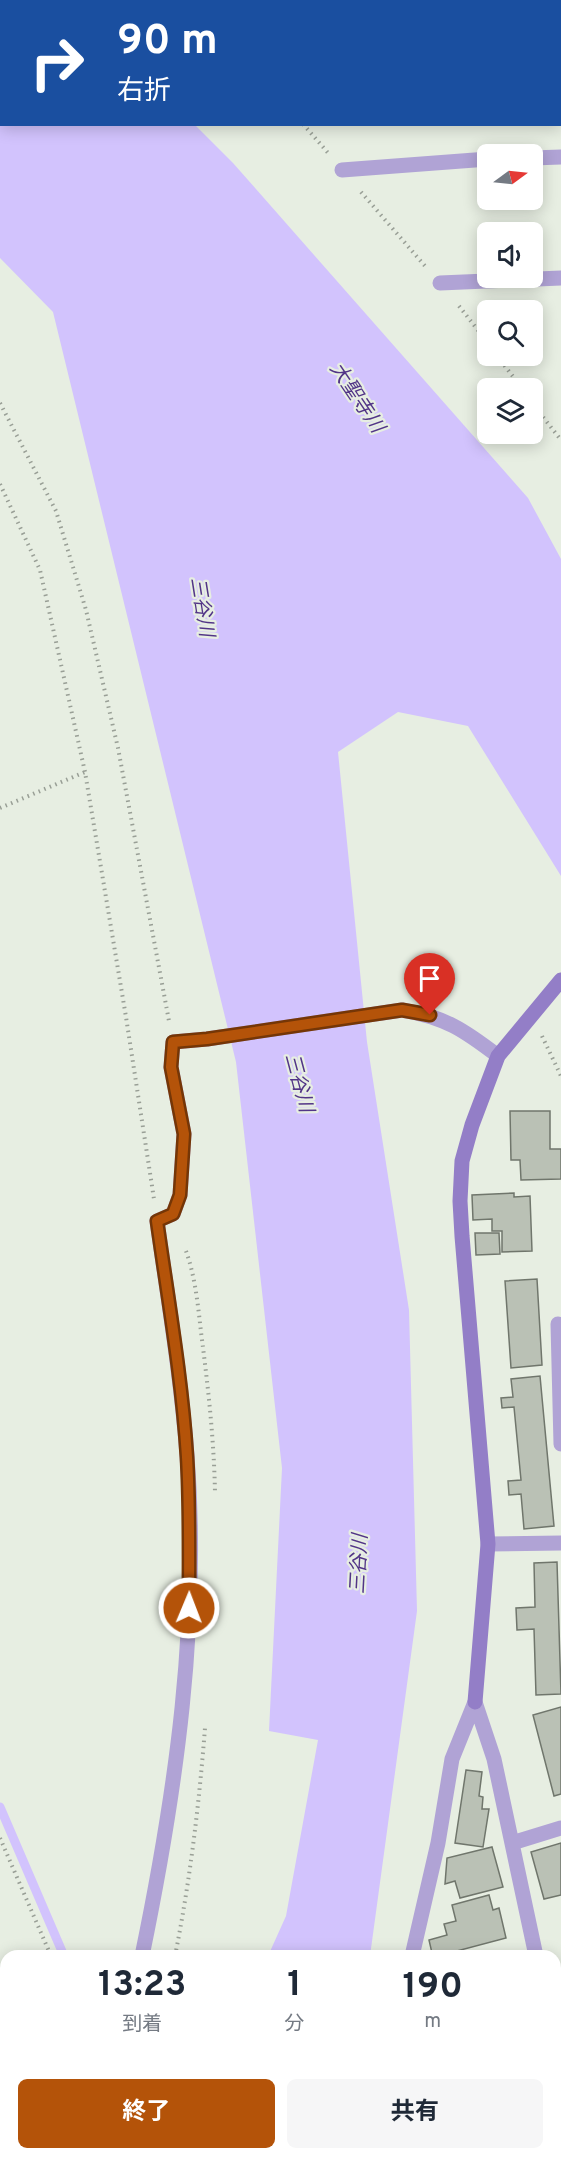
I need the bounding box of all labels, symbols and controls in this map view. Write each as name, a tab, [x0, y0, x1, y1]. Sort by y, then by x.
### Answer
text: 90 m	[117, 16, 218, 69]
icon: right	[18, 24, 96, 102]
text: 右折	[117, 75, 171, 109]
north arrow	[477, 144, 543, 210]
map controls	[477, 144, 543, 444]
button: sound	[477, 222, 543, 288]
button: search	[477, 300, 543, 366]
water label: 大聖寺川	[323, 358, 390, 440]
button: layers	[477, 378, 543, 444]
water label: 三谷川	[183, 575, 219, 641]
pin	[404, 953, 455, 1015]
icon: arrive	[413, 962, 446, 995]
water label: 三谷川	[278, 1051, 319, 1117]
water label: 三谷川	[345, 1531, 375, 1595]
position arrow	[157, 1576, 221, 1640]
text: 13:23	[98, 1963, 186, 2009]
text: 1	[287, 1963, 302, 2009]
text: 190	[403, 1965, 463, 2011]
text: m	[424, 2009, 441, 2035]
text: 到着	[122, 2012, 162, 2038]
text: 分	[284, 2012, 304, 2038]
button: 終了	[18, 2079, 275, 2148]
button: 共有	[287, 2079, 543, 2148]

